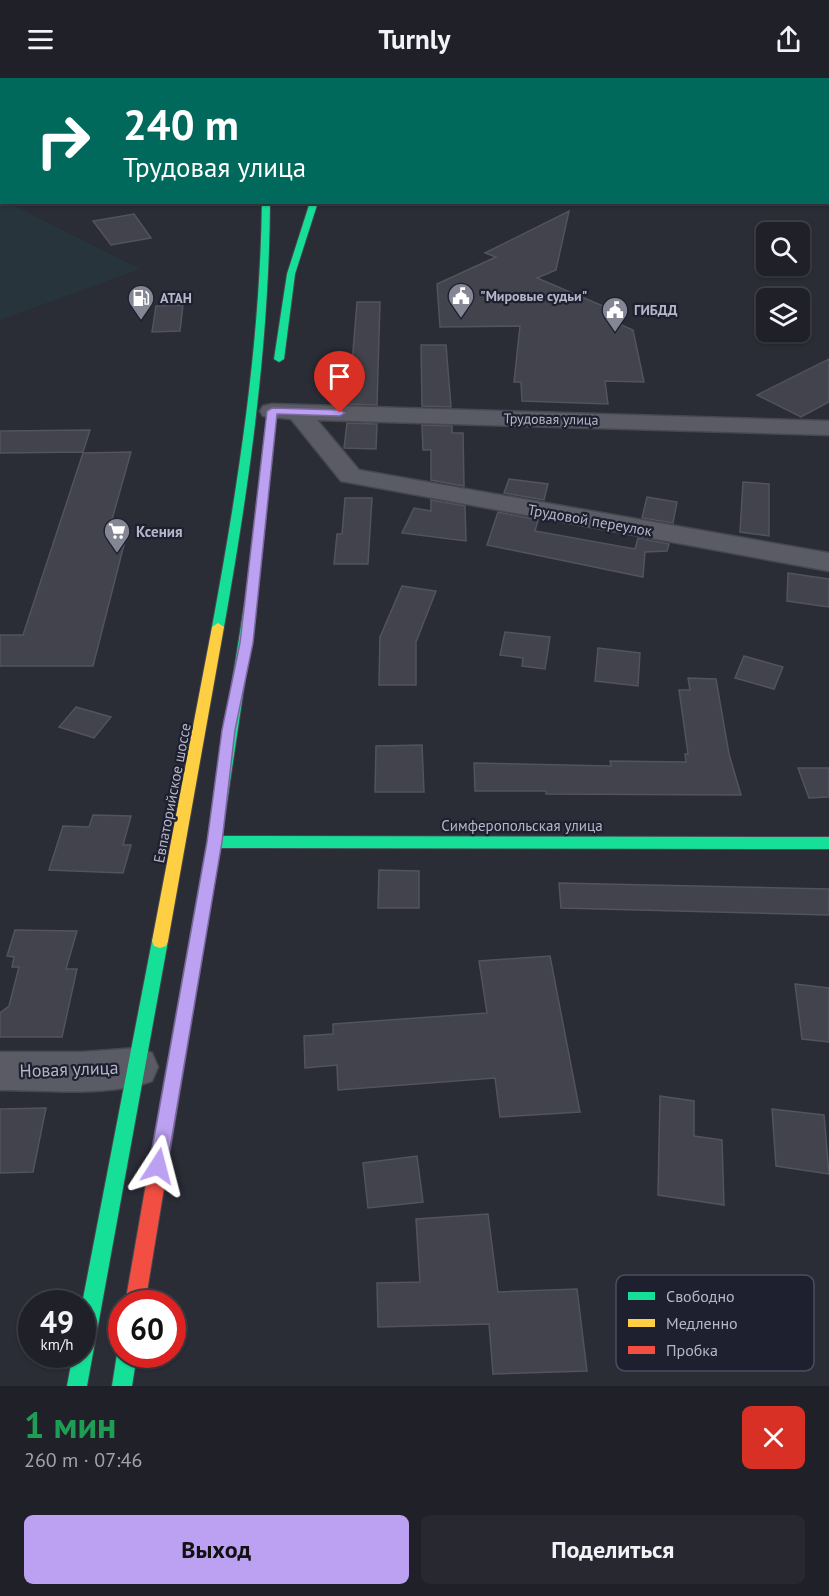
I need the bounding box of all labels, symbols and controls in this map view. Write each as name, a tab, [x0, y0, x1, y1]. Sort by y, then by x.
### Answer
text: Turnly	[378, 22, 451, 56]
icon: menu	[24, 23, 57, 56]
icon: share	[772, 23, 805, 56]
text: 240 m	[123, 97, 239, 152]
icon: right	[24, 102, 102, 180]
text: Трудовая улица	[123, 150, 306, 184]
map controls	[756, 222, 810, 342]
button: search	[756, 222, 810, 276]
public building icon: "Мировые судьи"	[446, 281, 476, 319]
fuel station icon: АТАН	[126, 283, 156, 321]
place label: "Мировые судьи"	[480, 287, 587, 305]
button: layers	[756, 288, 810, 342]
place label: АТАН	[160, 289, 192, 307]
public building icon: ГИБДД	[600, 295, 630, 333]
place label: ГИБДД	[634, 301, 678, 319]
pin	[314, 351, 365, 413]
icon: arrive	[323, 360, 356, 393]
street label: Трудовая улица	[503, 409, 599, 429]
street label: Трудовой переулок	[526, 500, 654, 540]
supermarket icon: Ксения	[102, 516, 132, 554]
place label: Ксения	[136, 522, 182, 541]
street label: Евпаторийское шоссе	[149, 721, 195, 865]
street label: Симферопольская улица	[441, 816, 603, 835]
street label: Новая улица	[19, 1056, 119, 1082]
position arrow	[126, 1134, 190, 1198]
legend	[616, 1275, 814, 1371]
text: Свободно	[666, 1286, 735, 1306]
speed limit sign: 60	[108, 1290, 186, 1368]
text: 49	[40, 1302, 74, 1341]
text: Медленно	[666, 1313, 738, 1333]
text: km/h	[41, 1335, 73, 1354]
text: Пробка	[666, 1340, 718, 1360]
text: 1 мин	[24, 1401, 116, 1448]
button: close	[742, 1406, 805, 1469]
text: 260 m · 07:46	[24, 1447, 142, 1473]
button: Выход	[24, 1515, 409, 1584]
button: Поделиться	[421, 1515, 805, 1584]

